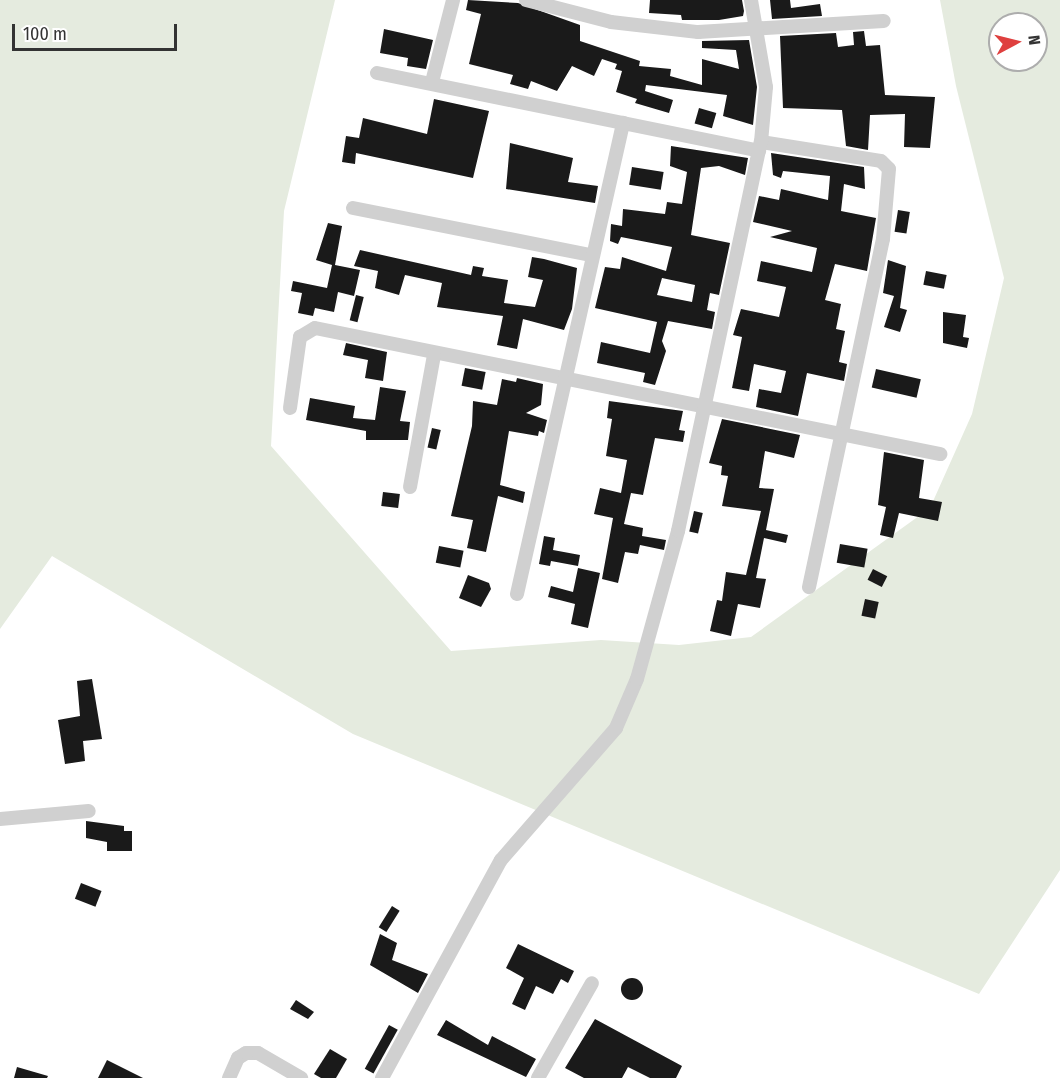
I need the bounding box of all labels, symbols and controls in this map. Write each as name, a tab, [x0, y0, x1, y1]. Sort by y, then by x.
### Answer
scale bar	[15, 12, 180, 50]
north arrow	[988, 12, 1048, 72]
text: 100 m	[23, 23, 67, 45]
text: N	[1024, 34, 1044, 46]

